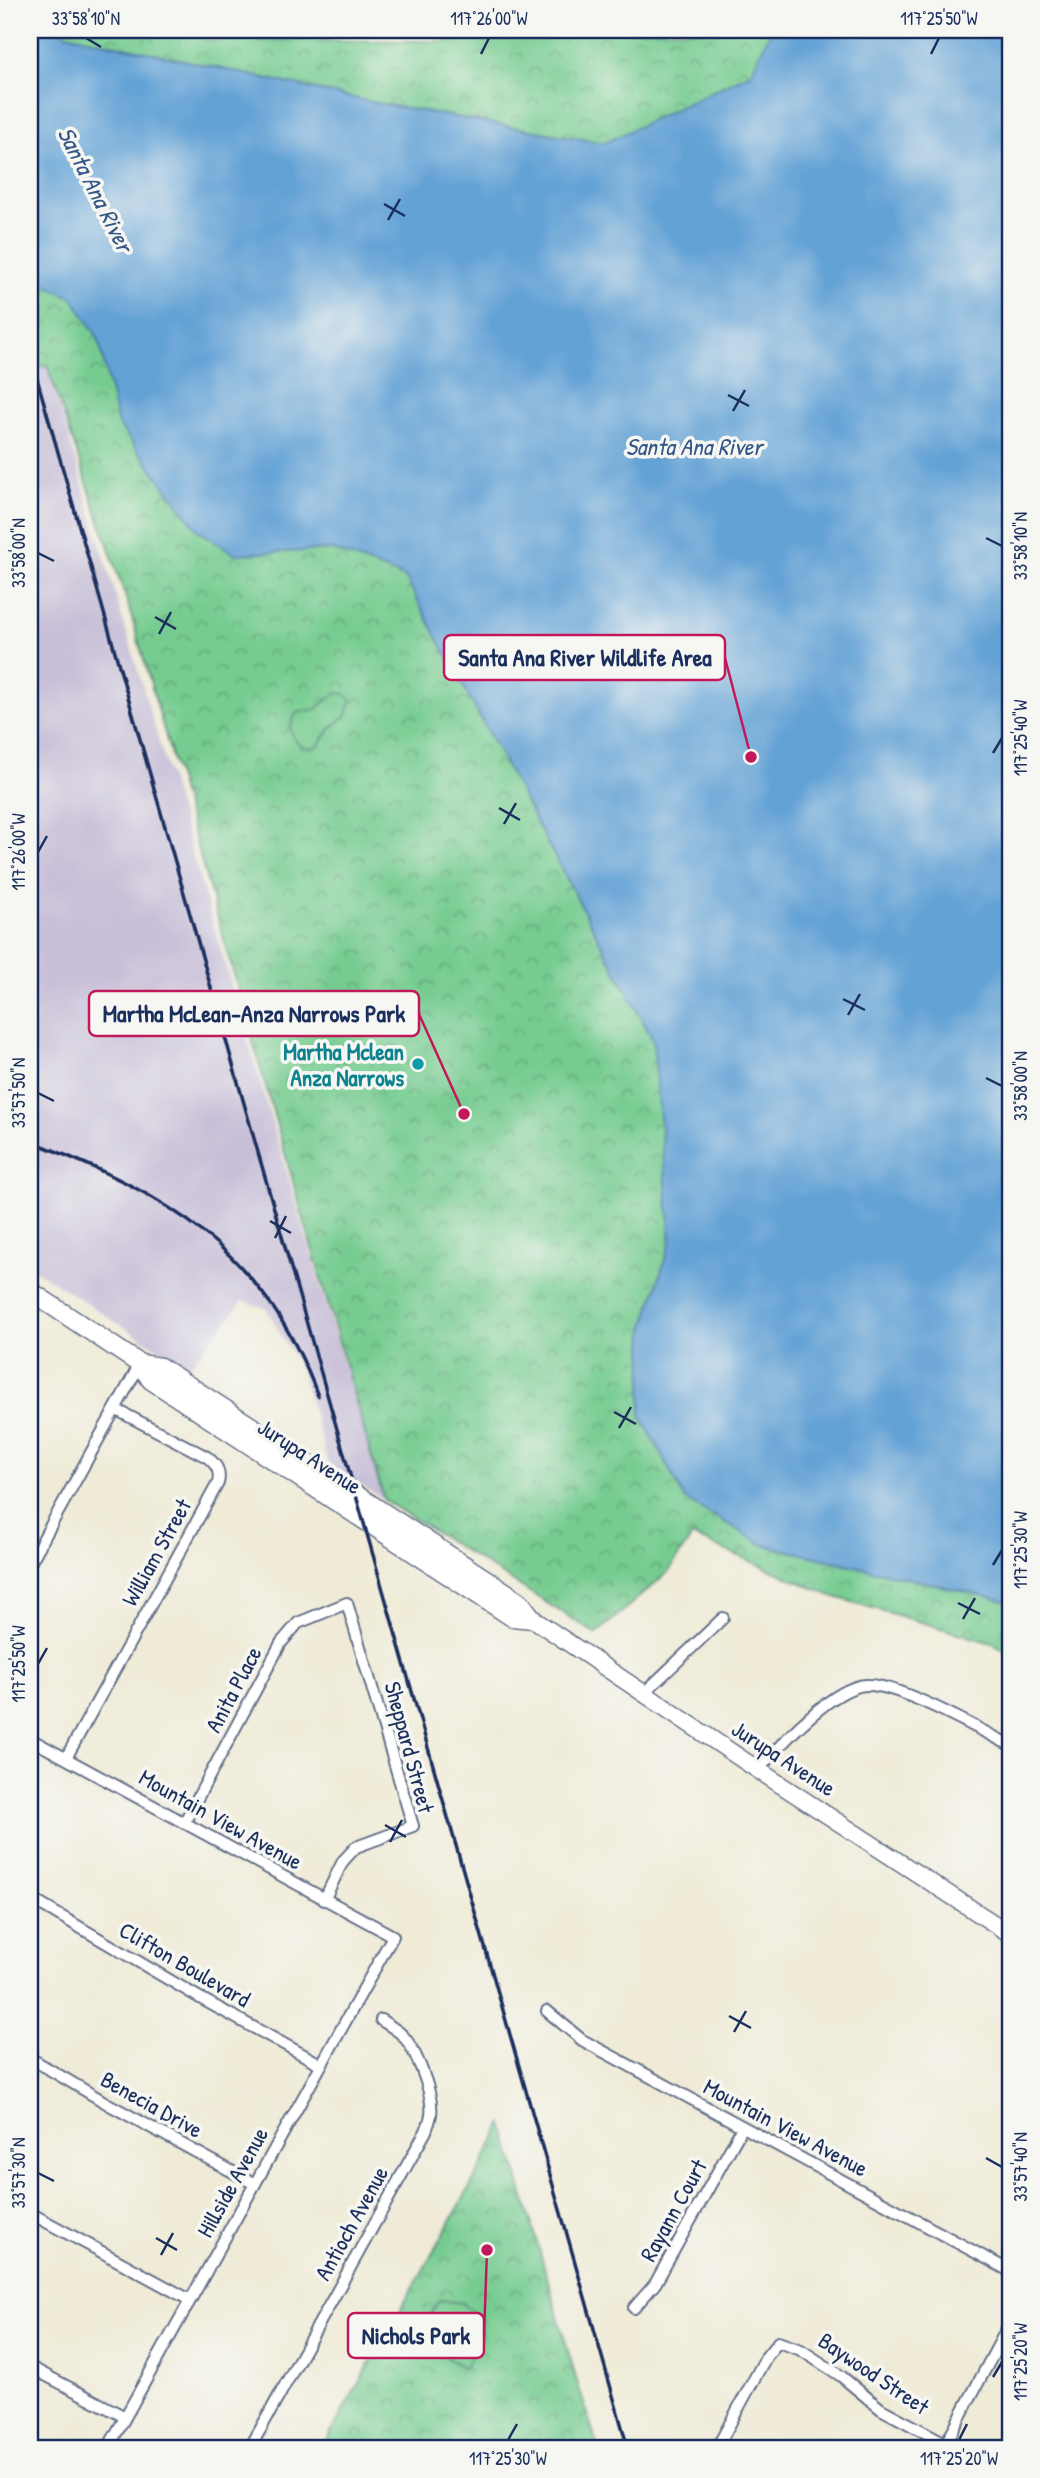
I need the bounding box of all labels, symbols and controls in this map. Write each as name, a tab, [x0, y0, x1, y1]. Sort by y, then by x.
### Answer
text: 33°58'10"N	[52, 6, 120, 31]
text: 117°26'00"W	[450, 6, 528, 31]
text: 117°25'50"W	[900, 6, 978, 31]
water label: Santa Ana River	[51, 121, 143, 260]
water label: Santa Ana River	[626, 430, 765, 462]
text: 33°58'10"N	[1008, 512, 1033, 580]
text: 33°58'00"N	[6, 518, 31, 588]
callout: Santa Ana River Wildlife Area	[444, 635, 725, 680]
text: Santa Ana River Wildlife Area	[458, 641, 712, 673]
text: 117°25'40"W	[1008, 700, 1033, 776]
text: 117°26'00"W	[6, 813, 31, 891]
callout: Martha McLean-Anza Narrows Park	[89, 991, 419, 1036]
text: Martha McLean-Anza Narrows Park	[103, 997, 405, 1029]
place label: Martha Mclean Anza Narrows	[283, 1036, 404, 1093]
text: 33°58'00"N	[1008, 1051, 1033, 1121]
marker: Martha Mclean Anza Narrows	[410, 1056, 426, 1072]
text: 33°57'50"N	[6, 1058, 31, 1128]
street label: Jurupa Avenue	[252, 1411, 368, 1501]
street label: William Street	[114, 1492, 199, 1611]
text: 117°25'30"W	[1008, 1511, 1033, 1589]
text: 117°25'50"W	[6, 1625, 31, 1703]
street label: Anita Place	[197, 1641, 269, 1737]
street label: Sheppard Street	[378, 1678, 443, 1817]
street label: Jurupa Avenue	[726, 1713, 842, 1803]
street label: Mountain View Avenue	[134, 1761, 308, 1877]
street label: Clifton Boulevard	[114, 1914, 256, 2014]
street label: Benecia Drive	[95, 2063, 209, 2145]
street label: Mountain View Avenue	[698, 2071, 874, 2183]
street label: Hillside Avenue	[189, 2121, 275, 2243]
text: 33°57'40"N	[1008, 2132, 1033, 2202]
text: 33°57'30"N	[6, 2138, 31, 2208]
street label: Rayann Court	[632, 2153, 714, 2267]
street label: Antioch Avenue	[307, 2160, 395, 2286]
callout: Nichols Park	[348, 2313, 484, 2358]
text: Nichols Park	[362, 2319, 470, 2351]
text: 117°25'20"W	[1008, 2323, 1033, 2401]
street label: Baywood Street	[813, 2325, 936, 2422]
text: 117°25'30"W	[469, 2446, 547, 2471]
text: 117°25'20"W	[920, 2446, 998, 2471]

